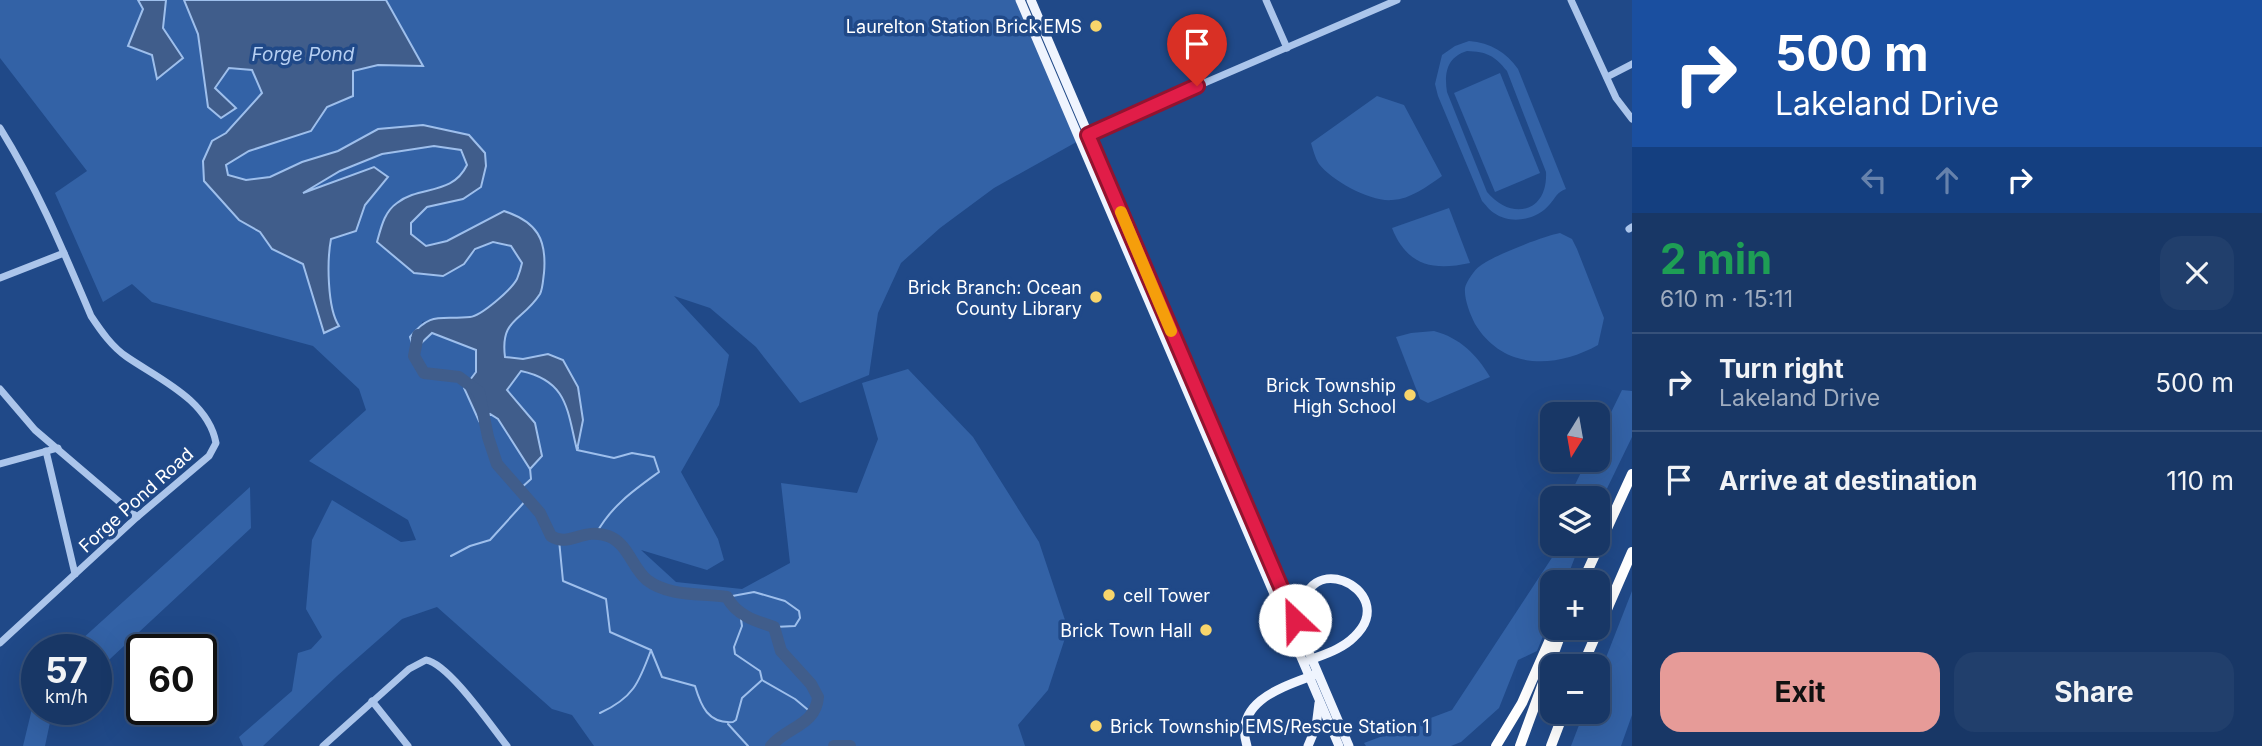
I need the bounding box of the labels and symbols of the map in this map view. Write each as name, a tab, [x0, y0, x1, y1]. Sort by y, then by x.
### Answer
pin	[1167, 14, 1227, 86]
place label: Laurelton Station Brick EMS	[846, 16, 1082, 37]
marker: Laurelton Station Brick EMS	[1088, 18, 1104, 34]
water label: Forge Pond	[252, 43, 355, 66]
place label: Brick Branch: Ocean County Library	[908, 277, 1082, 319]
marker: Brick Branch: Ocean County Library	[1088, 289, 1104, 305]
place label: Brick Township High School	[1266, 375, 1396, 417]
marker: Brick Township High School	[1402, 387, 1418, 403]
north arrow	[1540, 402, 1610, 472]
street label: Forge Pond Road	[75, 443, 197, 557]
position arrow	[1258, 583, 1332, 657]
place label: cell Tower	[1123, 585, 1210, 606]
marker: cell Tower	[1101, 587, 1117, 603]
place label: Brick Town Hall	[1060, 620, 1192, 641]
marker: Brick Town Hall	[1198, 622, 1214, 638]
speed limit sign: 60	[126, 634, 217, 725]
place label: Brick Township EMS/Rescue Station 1	[1110, 716, 1430, 737]
marker: Brick Township EMS/Rescue Station 1	[1088, 718, 1104, 734]

